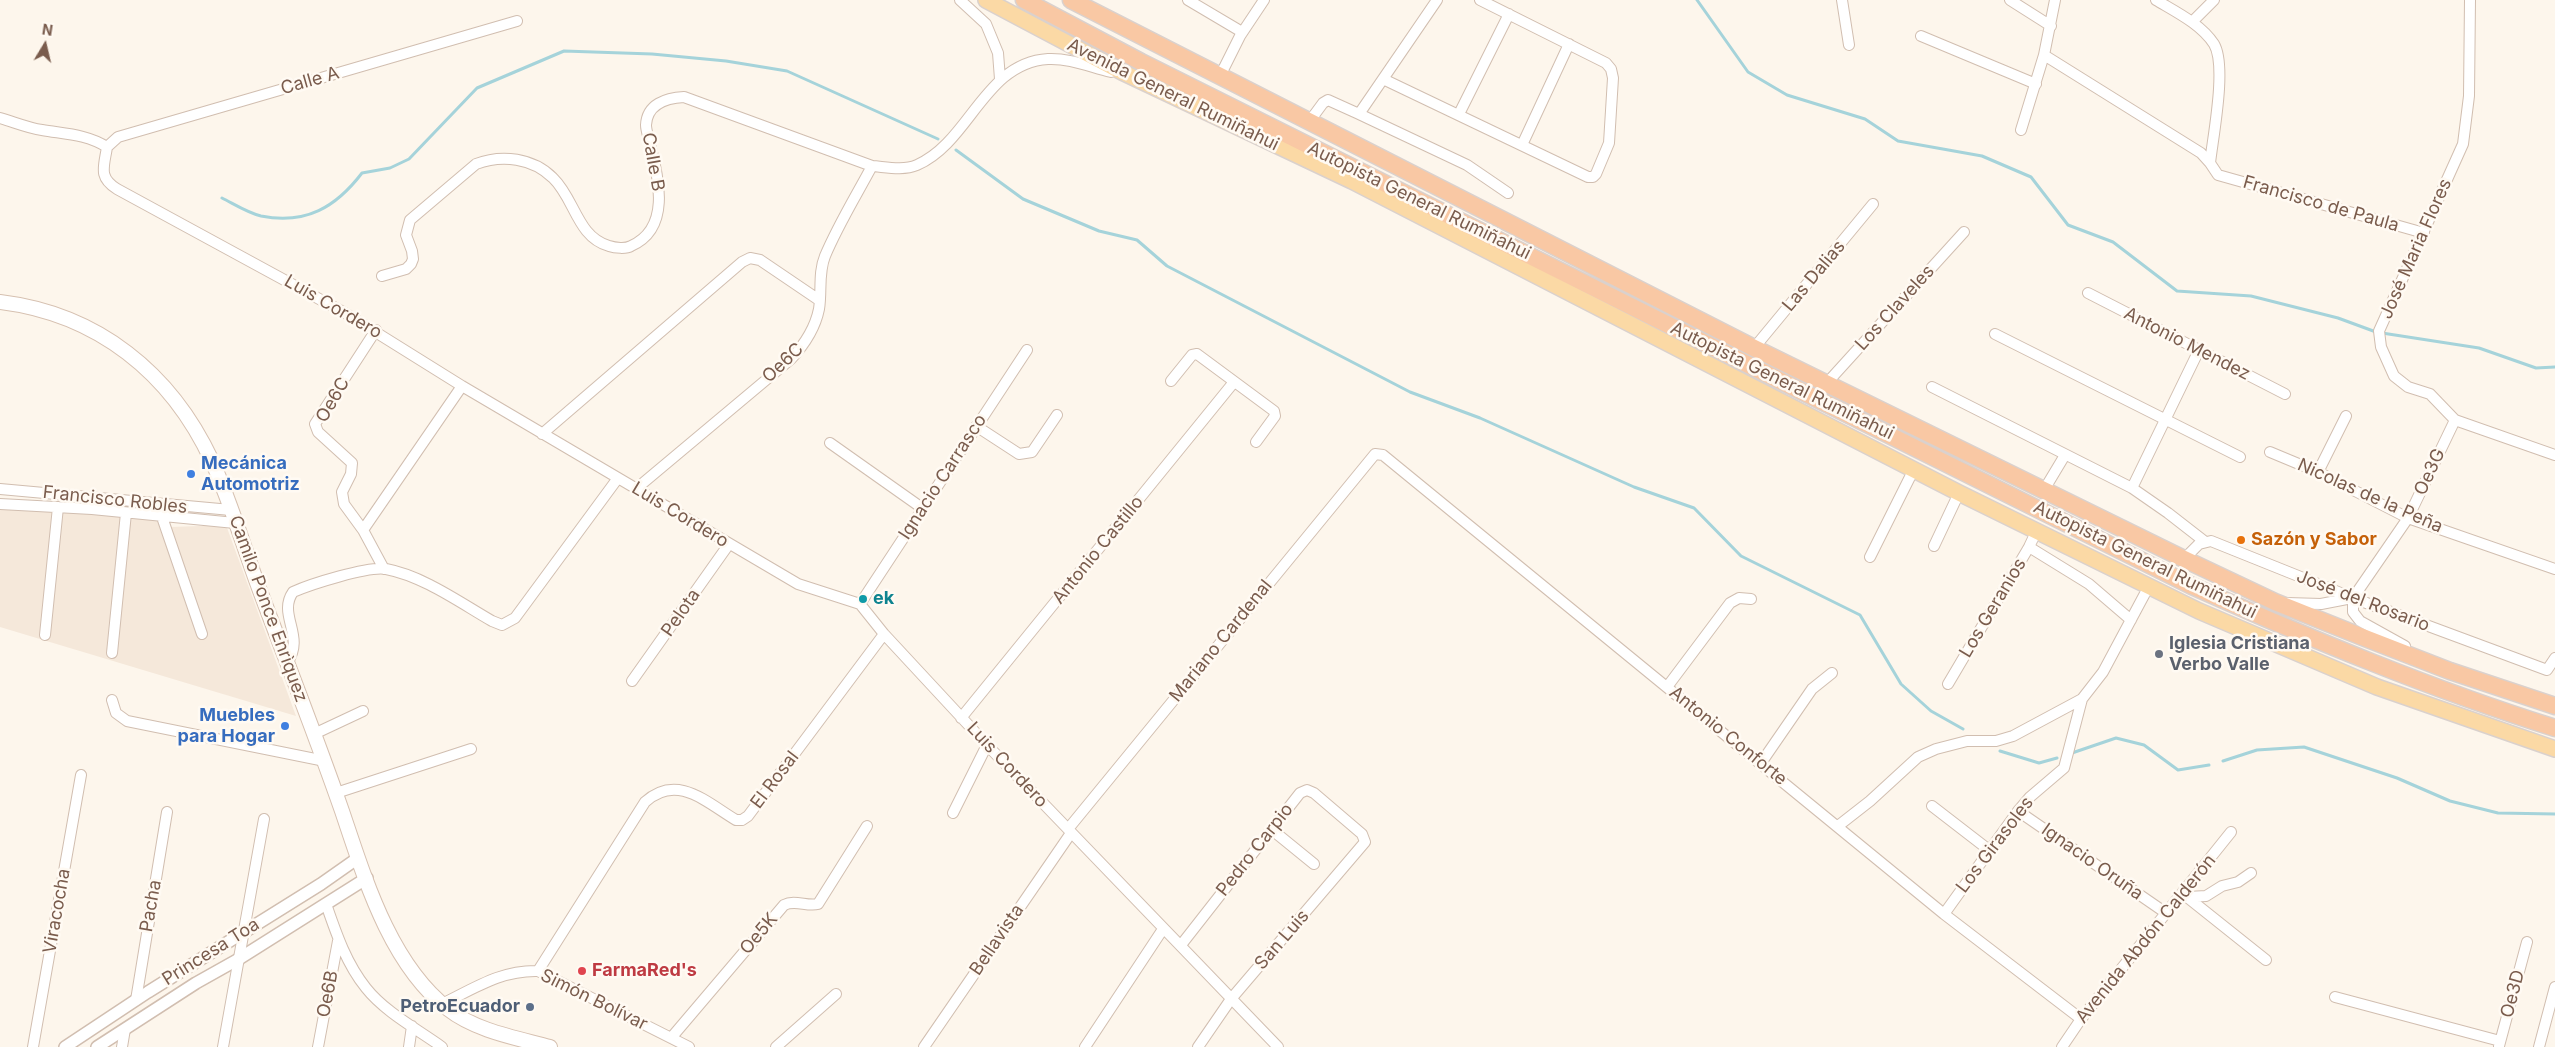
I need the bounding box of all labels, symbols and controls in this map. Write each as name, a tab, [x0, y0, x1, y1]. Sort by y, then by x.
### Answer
north arrow	[20, 20, 70, 70]
text: N	[41, 20, 54, 39]
street label: Avenida General Rumiñahui	[1064, 34, 1282, 156]
street label: Calle A	[278, 62, 342, 100]
street label: Calle B	[637, 131, 669, 193]
street label: Autopista General Rumiñahui	[1304, 137, 1534, 265]
street label: Francisco de Paula	[2241, 171, 2401, 237]
street label: José Maria Flores	[2375, 175, 2457, 323]
street label: Las Dalias	[1778, 236, 1850, 316]
street label: Los Claveles	[1851, 261, 1939, 355]
street label: Luis Cordero	[280, 270, 386, 344]
street label: Antonio Mendez	[2120, 303, 2254, 385]
street label: Autopista General Rumiñahui	[1667, 317, 1897, 445]
street label: Oe6C	[758, 339, 808, 387]
street label: Oe6C	[312, 374, 354, 426]
street label: Ignacio Carrasco	[894, 410, 992, 544]
street label: Oe3G	[2410, 445, 2450, 499]
place label: Mecánica Automotriz	[201, 453, 300, 496]
street label: Nicolas de la Peña	[2294, 454, 2446, 538]
marker: Mecánica Automotriz	[185, 468, 197, 480]
street label: Luis Cordero	[628, 478, 732, 552]
street label: Francisco Robles	[42, 482, 188, 518]
street label: Antonio Castillo	[1048, 492, 1148, 608]
street label: Autopista General Rumiñahui	[2030, 496, 2260, 624]
street label: Camilo Ponce Enrìquez	[224, 513, 312, 705]
place label: Sazón y Sabor	[2251, 529, 2377, 551]
marker: Sazón y Sabor	[2235, 534, 2247, 546]
street label: Los Geranios	[1955, 555, 2031, 661]
street label: José del Rosario	[2293, 566, 2433, 636]
street label: Mariano Cardenal	[1165, 576, 1277, 706]
street label: Pelota	[657, 585, 705, 641]
place label: ek	[873, 588, 894, 610]
marker: ek	[857, 593, 869, 605]
place label: Iglesia Cristiana Verbo Valle	[2169, 633, 2310, 676]
marker: Iglesia Cristiana Verbo Valle	[2153, 648, 2165, 660]
street label: Antonio Conforte	[1665, 682, 1791, 790]
place label: Muebles para Hogar	[178, 705, 275, 748]
street label: Luis Cordero	[962, 718, 1052, 812]
marker: Muebles para Hogar	[279, 720, 291, 732]
street label: El Rosal	[746, 747, 804, 813]
street label: Los Girasoles	[1952, 793, 2038, 897]
street label: Pedro Carpio	[1212, 799, 1298, 901]
street label: Ignacio Oruña	[2037, 819, 2147, 905]
street label: Avenida Abdón Calderón	[2071, 850, 2221, 1028]
street label: Viracocha	[39, 867, 75, 955]
street label: Pacha	[136, 878, 166, 934]
street label: Bellavista	[965, 900, 1029, 980]
street label: San Luis	[1250, 906, 1314, 974]
street label: Oe5K	[736, 909, 782, 959]
street label: Princesa Toa	[159, 914, 263, 990]
place label: FarmaRed's	[592, 960, 697, 982]
street label: Simón Bolívar	[537, 965, 651, 1035]
marker: FarmaRed's	[576, 965, 588, 977]
street label: Oe3D	[2496, 968, 2530, 1020]
street label: Oe6B	[313, 969, 343, 1019]
place label: PetroEcuador	[400, 996, 520, 1018]
marker: PetroEcuador	[524, 1001, 536, 1013]

